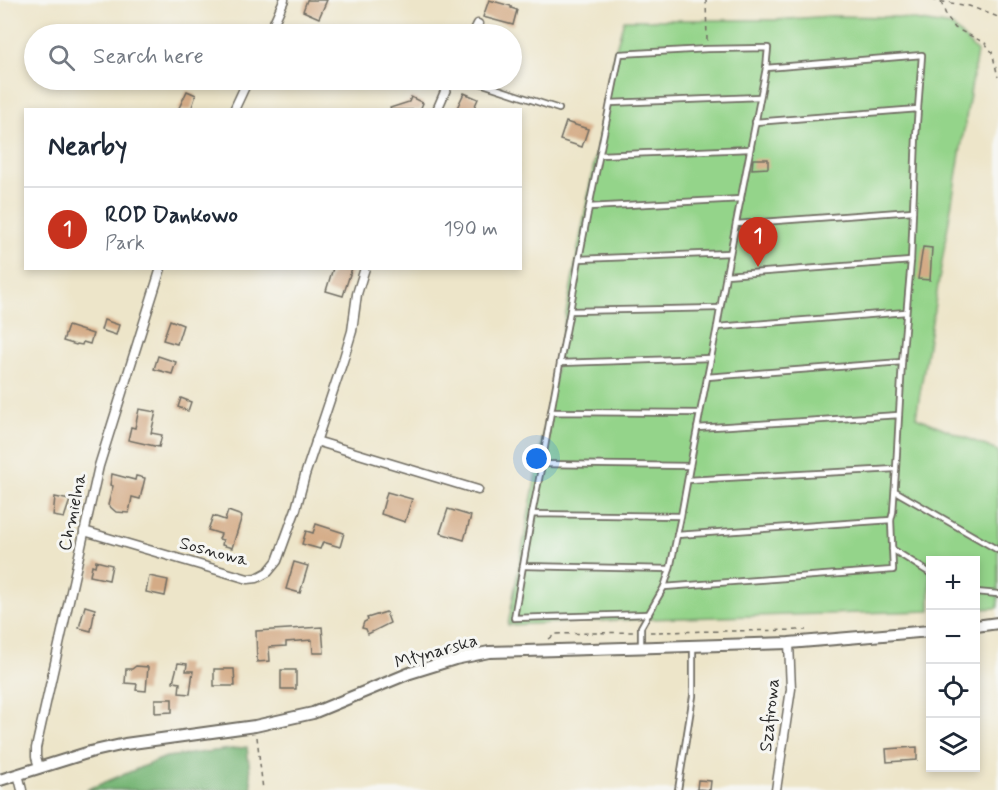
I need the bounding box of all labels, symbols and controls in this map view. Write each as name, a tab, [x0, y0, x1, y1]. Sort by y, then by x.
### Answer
search box	[24, 24, 522, 90]
icon: search	[45, 41, 78, 74]
text: Search here	[93, 43, 204, 71]
text: Nearby	[48, 130, 127, 164]
text: ROD Dankowo	[105, 202, 238, 230]
text: 1	[63, 216, 72, 243]
text: 190 m	[444, 216, 498, 243]
pin: 1	[738, 218, 777, 267]
text: Park	[105, 230, 145, 257]
your location	[522, 444, 551, 473]
street label: Chmielna	[53, 471, 93, 553]
street label: Sosnowa	[177, 531, 251, 573]
map controls	[926, 556, 980, 772]
button: +	[926, 556, 980, 610]
button: −	[926, 610, 980, 664]
street label: Młynarska	[392, 629, 480, 675]
button: locate	[926, 664, 980, 718]
street label: Szafirowa	[754, 677, 786, 753]
button: layers	[926, 718, 980, 772]

